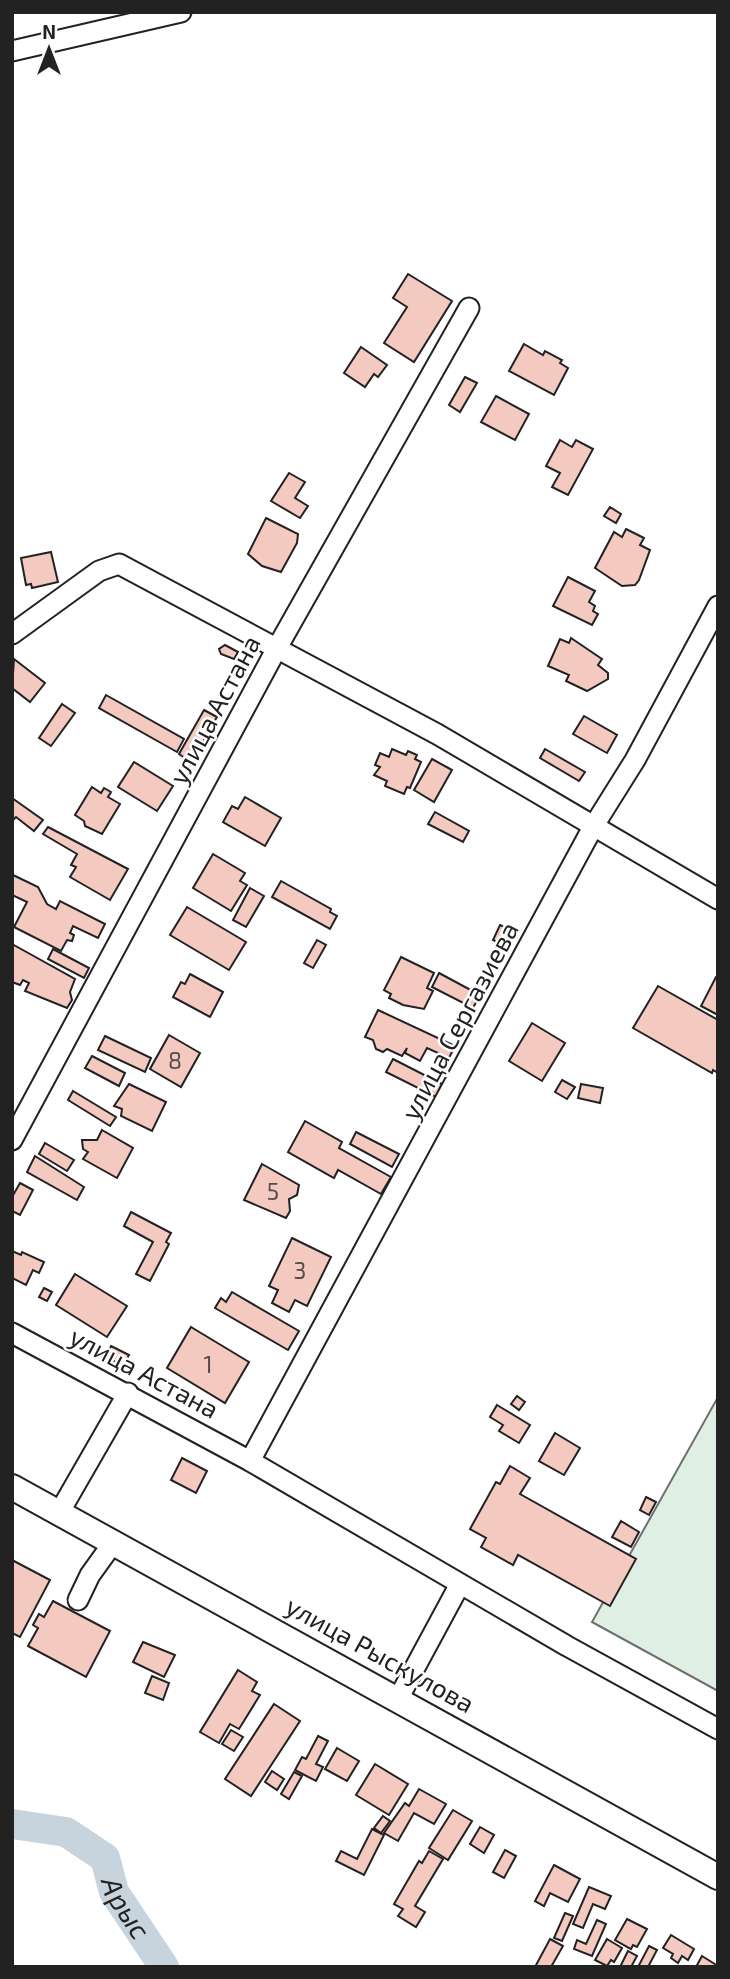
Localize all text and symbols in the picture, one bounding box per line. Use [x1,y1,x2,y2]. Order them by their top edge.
north arrow [14,14,84,84]
text: N [42,20,56,43]
street label: улица Астана [162,630,267,789]
street label: улица Сергазиева [393,916,525,1125]
house number: 8 [168,1046,182,1074]
house number: 5 [267,1177,279,1205]
house number: 3 [294,1256,306,1284]
street label: улица Астана [65,1320,224,1425]
house number: 1 [203,1350,213,1378]
street label: улица Рыскулова [281,1589,480,1719]
water label: Арыс [95,1873,159,1945]

